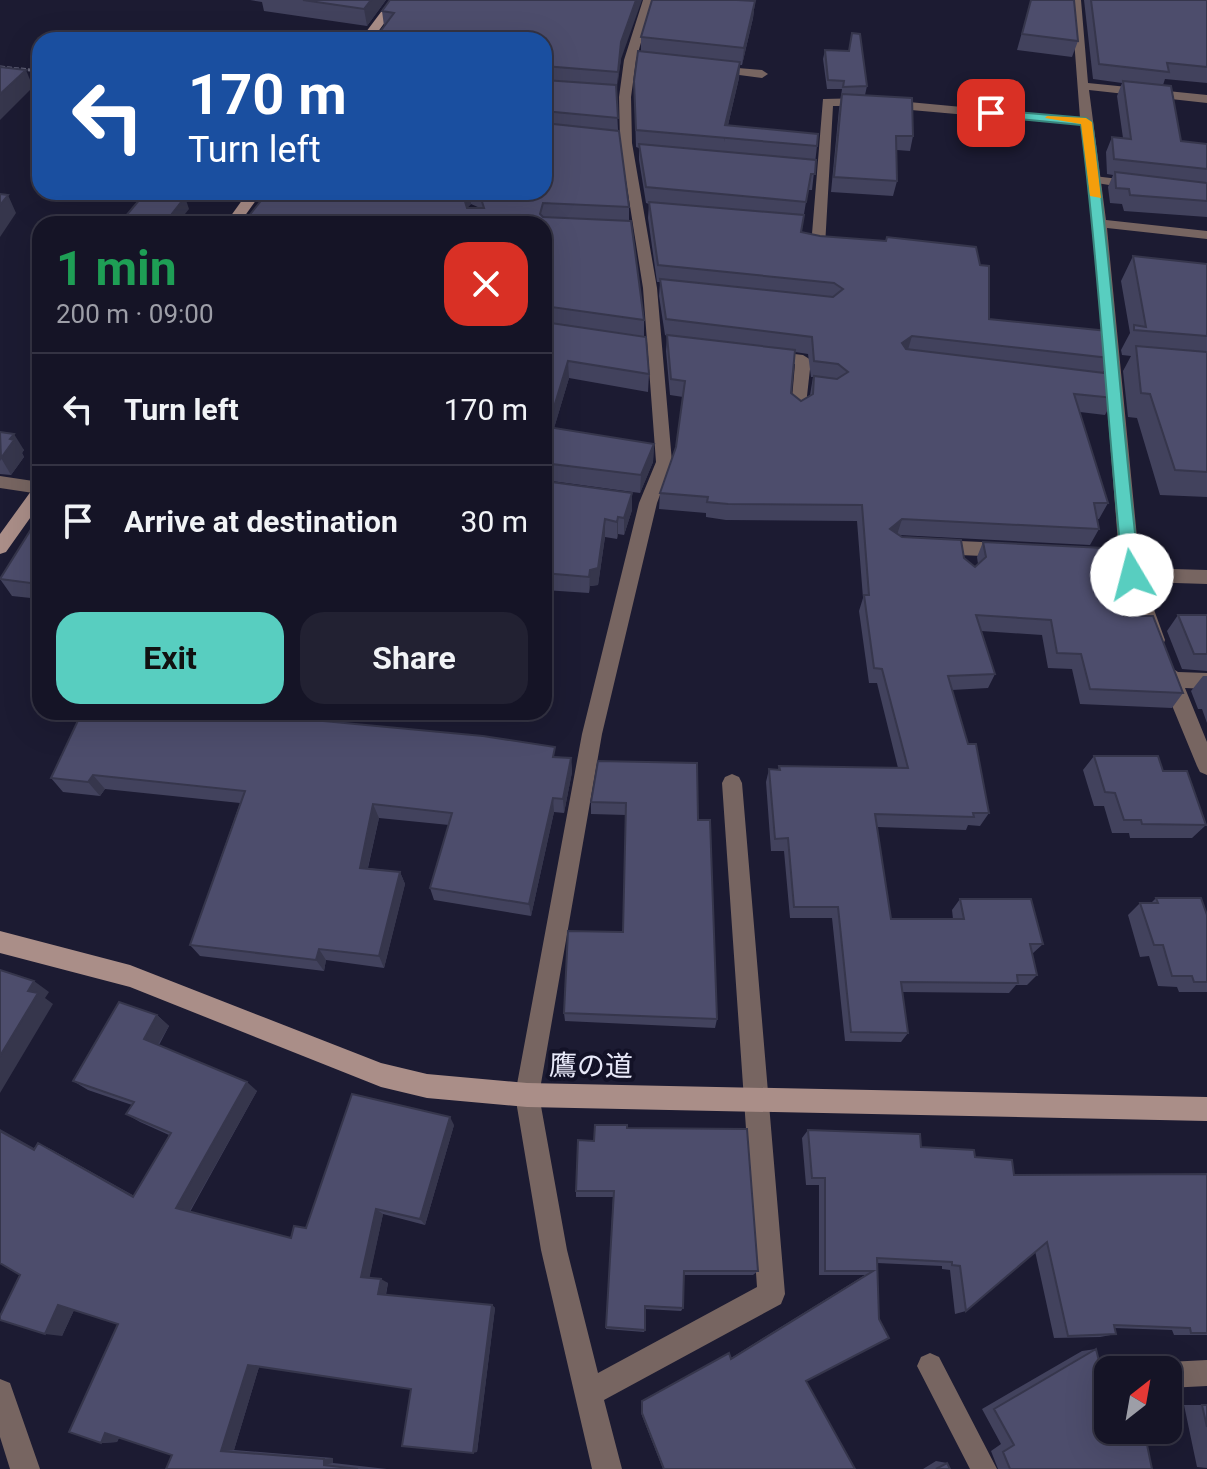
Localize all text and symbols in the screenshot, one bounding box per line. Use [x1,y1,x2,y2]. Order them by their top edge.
text: 170 m [188,62,347,128]
icon: left [56,64,160,168]
pin [957,79,1025,147]
icon: arrive [969,91,1013,135]
text: Turn left [188,129,321,171]
text: 1 min [56,240,177,297]
button: close [444,242,528,326]
text: 200 m · 09:00 [56,299,214,329]
icon: left [56,387,100,431]
text: Turn left [124,392,239,427]
text: 170 m [444,392,528,427]
icon: arrive [56,499,100,543]
text: Arrive at destination [124,504,398,539]
text: 30 m [461,504,528,539]
position arrow [1090,533,1174,617]
button: Exit [56,612,284,704]
button: Share [300,612,528,704]
street label: 鷹の道 [549,1049,633,1083]
north arrow [1094,1356,1182,1444]
map controls [1094,1356,1182,1444]

